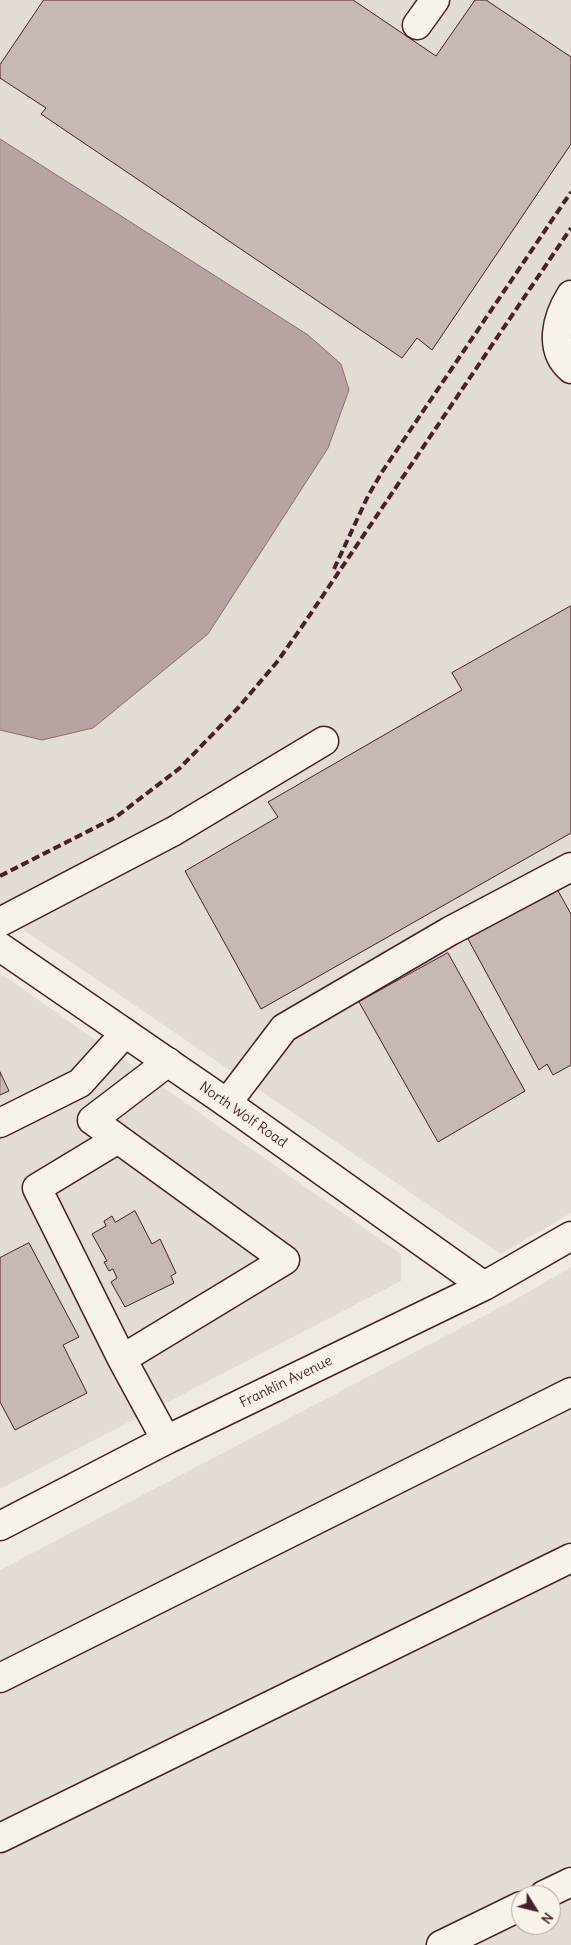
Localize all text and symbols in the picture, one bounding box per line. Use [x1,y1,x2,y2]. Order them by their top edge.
street label: North Wolf Road [196,1079,290,1151]
street label: Franklin Avenue [237,1352,335,1412]
north arrow [511,1885,561,1935]
text: N [537,1909,557,1927]

